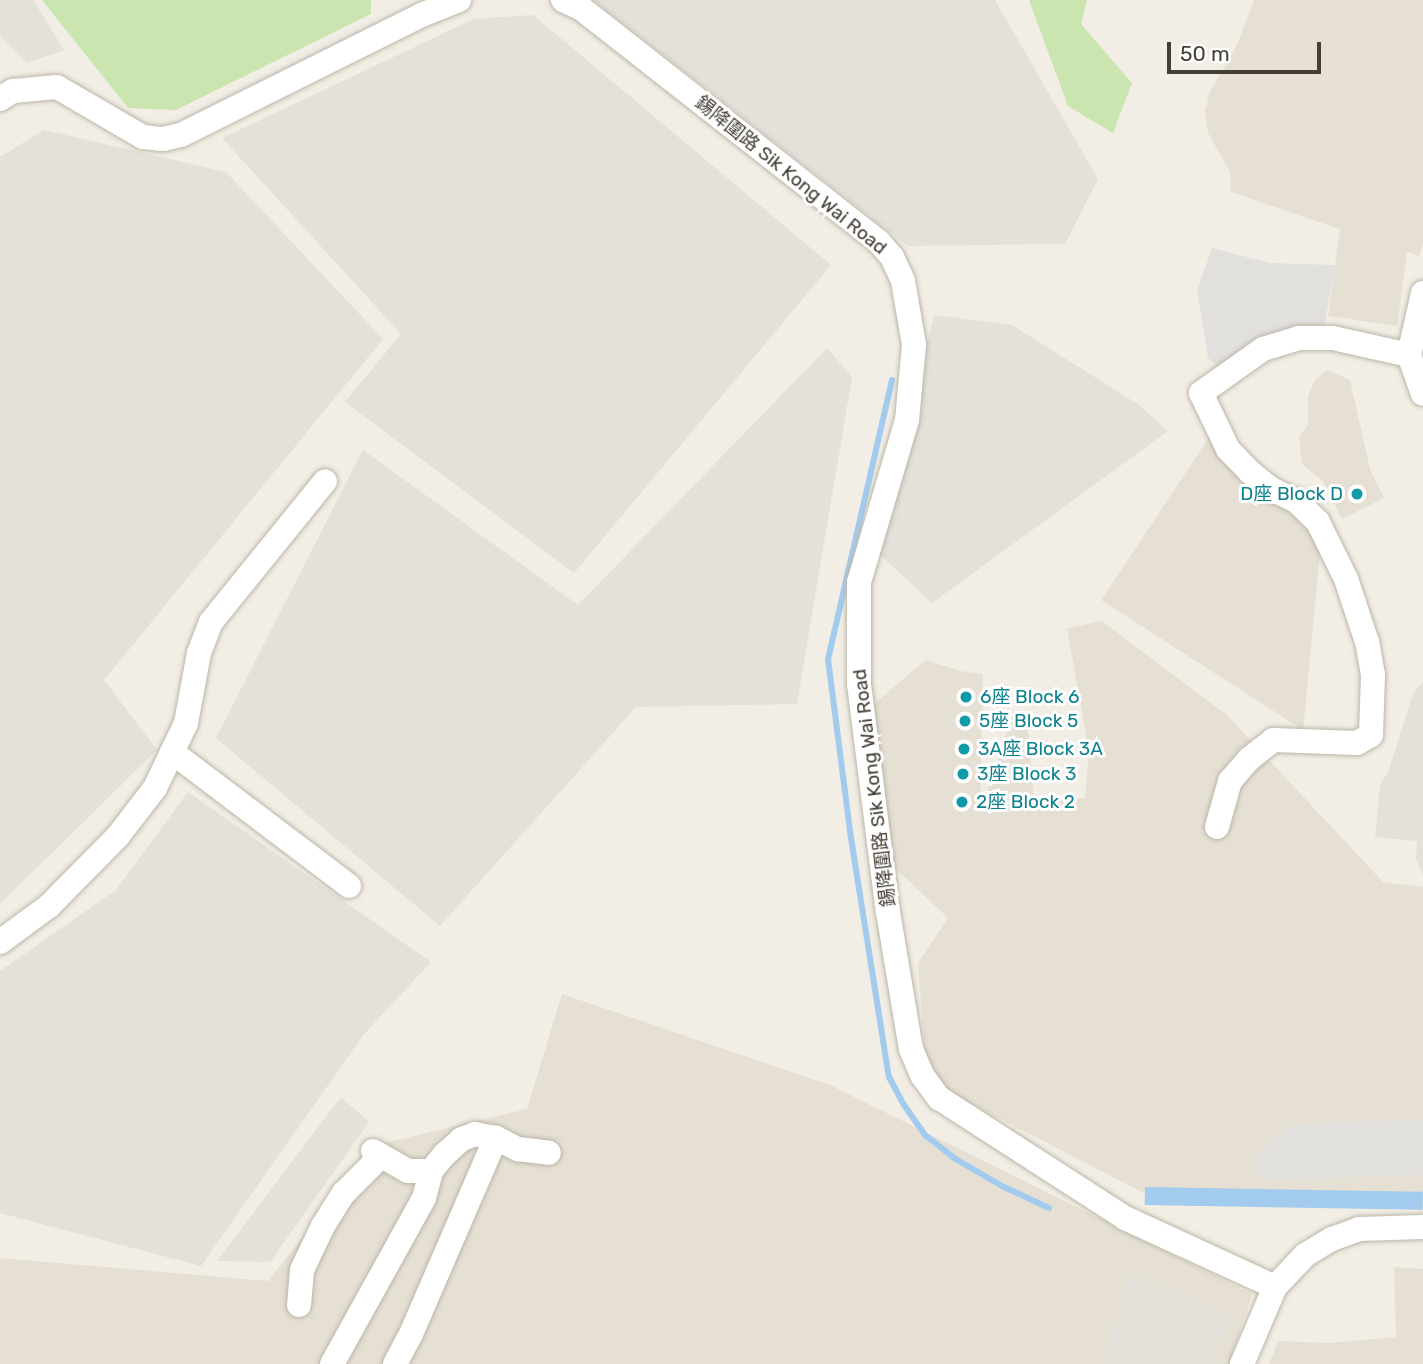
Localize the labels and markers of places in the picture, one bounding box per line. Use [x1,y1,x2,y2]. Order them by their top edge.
place label: D座 Block D [1240,483,1343,505]
marker: D座 Block D [1349,486,1365,502]
place label: 6座 Block 6 [980,686,1080,708]
marker: 6座 Block 6 [958,689,974,705]
place label: 5座 Block 5 [979,710,1078,732]
marker: 5座 Block 5 [957,713,973,729]
place label: 3A座 Block 3A [978,738,1103,760]
marker: 3A座 Block 3A [956,741,972,757]
place label: 3座 Block 3 [977,763,1077,785]
marker: 3座 Block 3 [955,766,971,782]
place label: 2座 Block 2 [976,791,1075,813]
marker: 2座 Block 2 [954,794,970,810]

